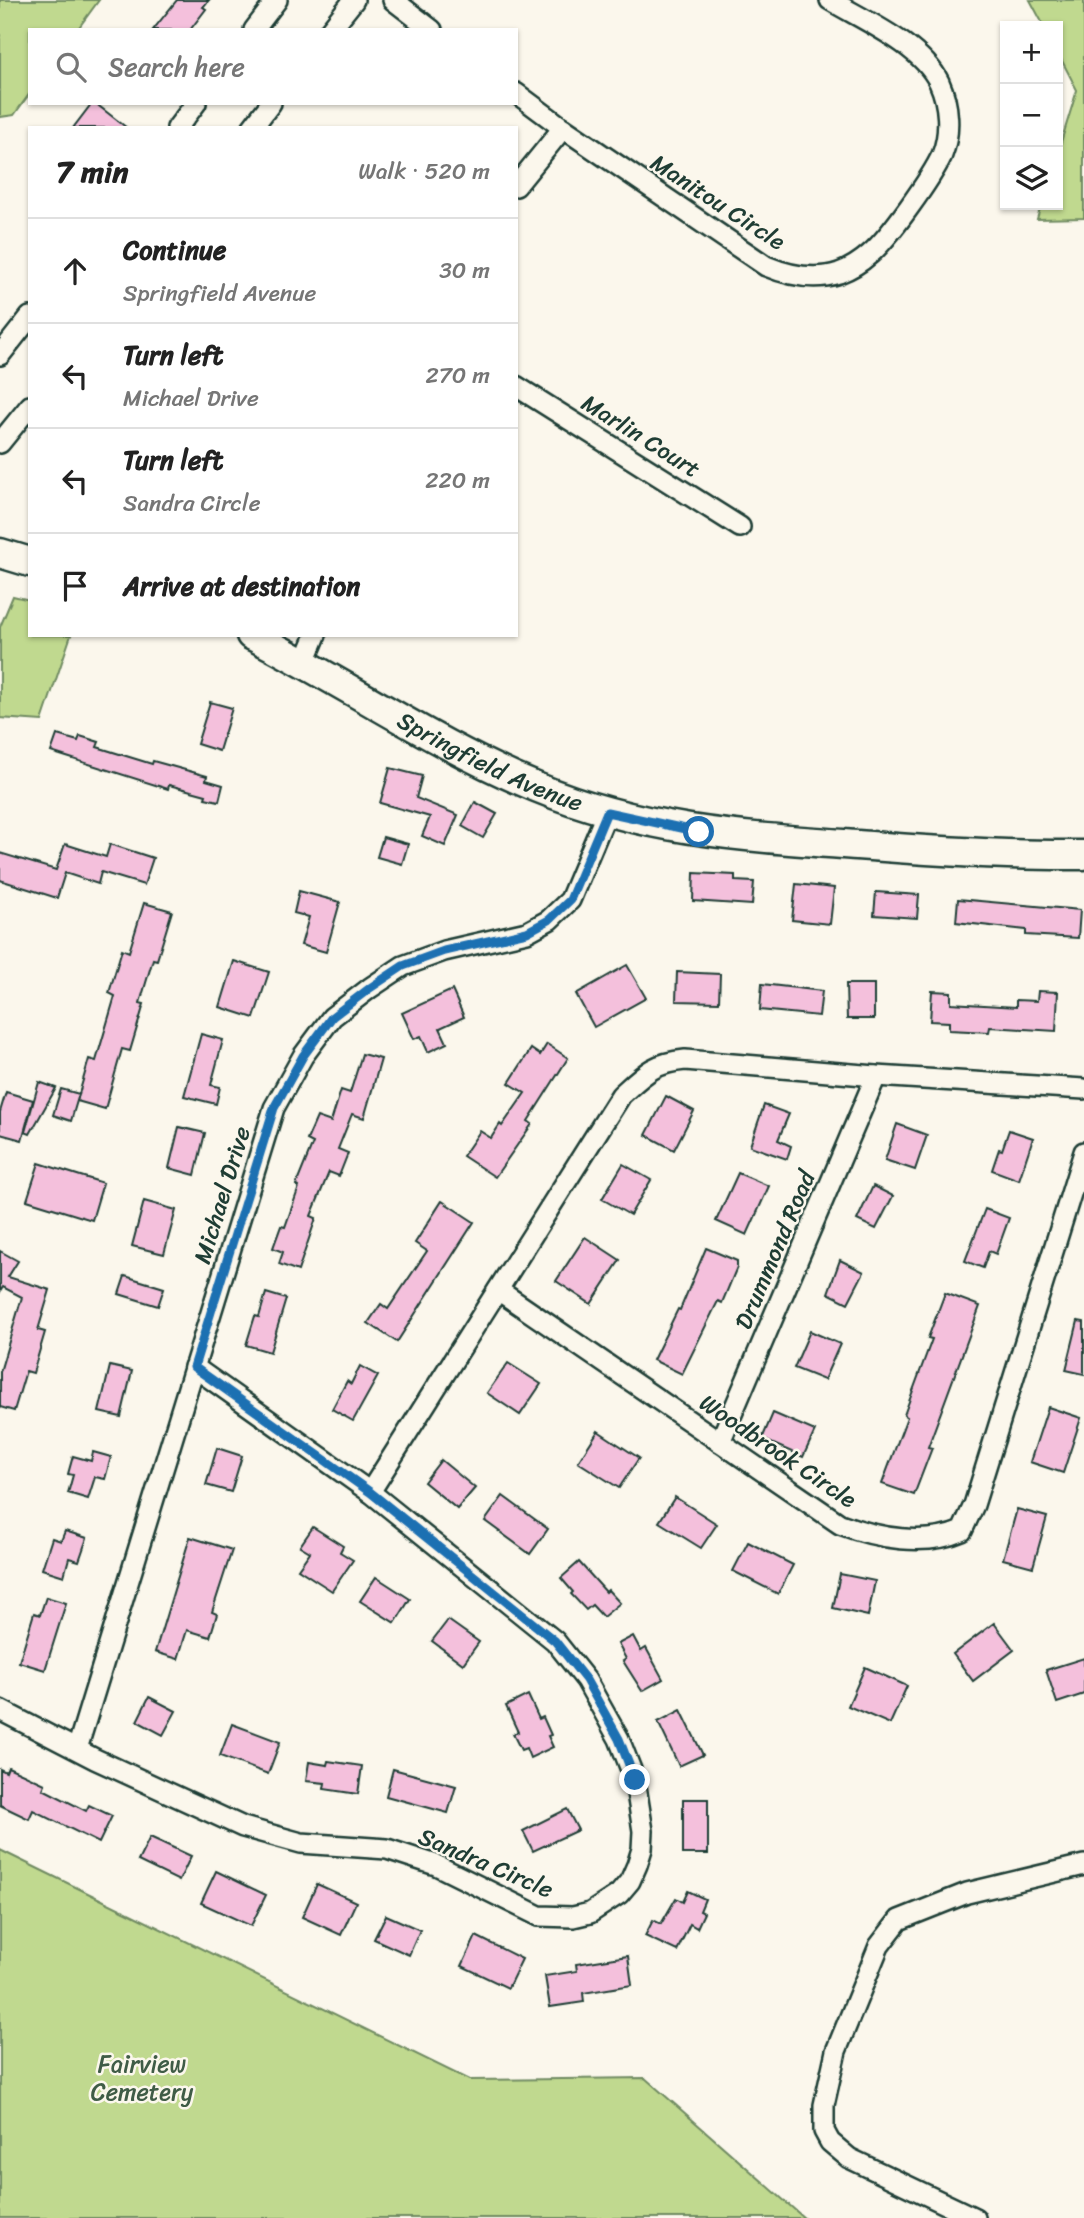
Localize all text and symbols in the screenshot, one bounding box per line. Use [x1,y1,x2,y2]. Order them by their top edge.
map controls [1000,21,1063,210]
button: + [1000,21,1063,84]
search box [28,28,518,105]
text: Search here [108,44,245,90]
icon: search [52,48,90,86]
button: − [1000,84,1063,147]
street label: Manitou Circle [642,142,795,262]
text: 7 min [56,145,128,199]
button: layers [1000,147,1063,210]
text: Walk · 520 m [358,151,490,192]
text: Continue [123,227,226,273]
text: 30 m [439,250,490,291]
icon: ahead [56,252,94,290]
text: Springfield Avenue [123,273,316,314]
text: Turn left [123,332,223,378]
text: 270 m [425,355,490,396]
icon: left [56,357,94,395]
text: Michael Drive [123,378,259,419]
street label: Marlin Court [573,383,709,489]
text: Turn left [123,437,223,483]
text: 220 m [425,460,490,501]
icon: left [56,462,94,500]
text: Sandra Circle [123,483,260,524]
text: Arrive at destination [123,563,360,609]
icon: arrive [56,567,94,605]
street label: Springfield Avenue [389,700,588,824]
route start [683,816,714,847]
street label: Michael Drive [181,1121,263,1269]
street label: Drummond Road [723,1163,828,1336]
street label: Woodbrook Circle [690,1382,866,1520]
route end [619,1764,650,1795]
street label: Sandra Circle [412,1816,560,1910]
park label: Fairview Cemetery [91,2043,194,2113]

